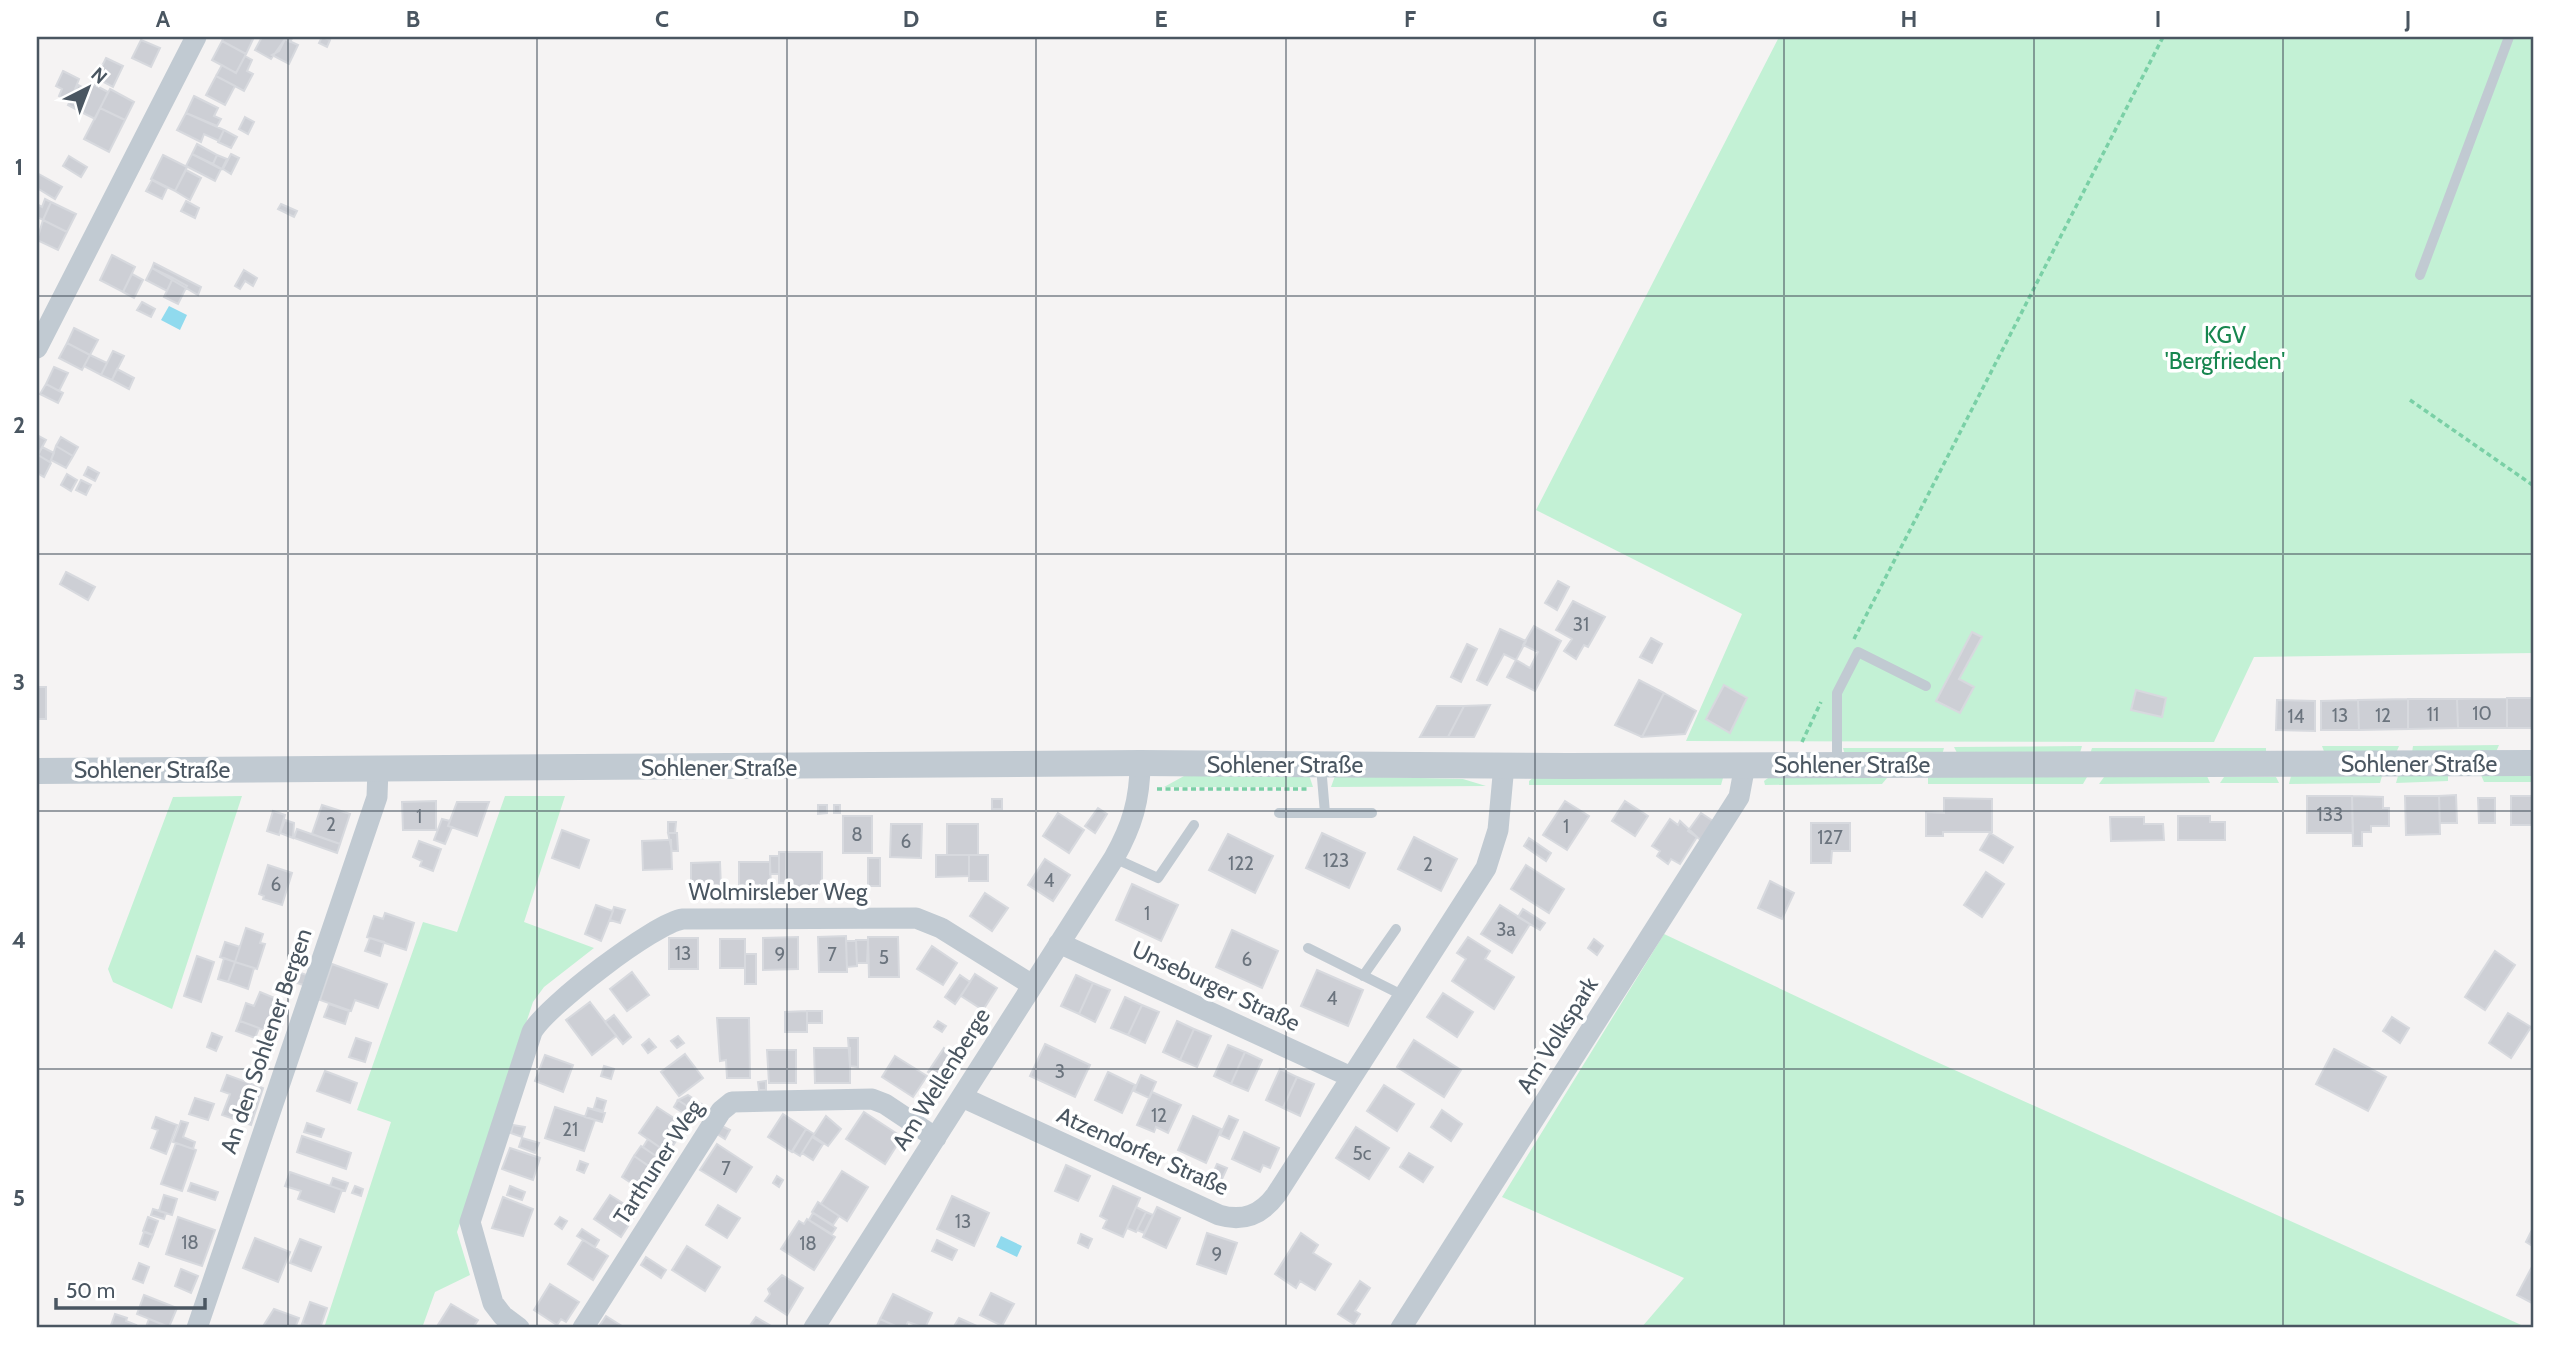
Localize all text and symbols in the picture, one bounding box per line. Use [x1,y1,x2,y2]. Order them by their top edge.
text: A [156,5,171,33]
text: B [406,5,420,33]
text: C [655,5,669,33]
text: D [903,5,919,33]
text: E [1154,5,1168,33]
text: F [1404,5,1416,33]
text: G [1652,5,1668,33]
text: H [1901,5,1917,33]
text: I [2155,5,2161,33]
text: J [2404,5,2411,33]
north arrow [52,52,122,122]
text: N [86,63,112,89]
text: 1 [15,153,23,181]
park label: KGV 'Bergfrieden' [2165,321,2285,375]
text: 2 [13,411,25,439]
house number: 31 [1573,613,1589,636]
text: 3 [13,668,25,696]
house number: 10 [2472,702,2492,725]
house number: 11 [2427,703,2439,726]
house number: 13 [2332,704,2348,727]
house number: 12 [2375,704,2391,727]
house number: 14 [2287,705,2305,728]
street label: Sohlener Straße [2341,750,2498,778]
street label: Sohlener Straße [1207,751,1364,779]
street label: Sohlener Straße [1774,751,1931,779]
street label: Sohlener Straße [641,754,798,782]
street label: Sohlener Straße [74,756,231,784]
house number: 133 [2317,803,2343,826]
house number: 1 [416,805,422,828]
house number: 2 [326,813,336,836]
house number: 1 [1563,815,1569,838]
house number: 8 [851,823,863,846]
house number: 127 [1817,826,1843,849]
house number: 6 [901,830,911,853]
house number: 123 [1323,849,1349,872]
house number: 122 [1228,852,1254,875]
house number: 2 [1423,853,1433,876]
house number: 4 [1044,869,1055,892]
house number: 6 [271,873,281,896]
street label: Wolmirsleber Weg [689,878,868,906]
house number: 1 [1144,902,1150,925]
house number: 3a [1496,918,1516,941]
street label: An den Sohlener Bergen [214,925,318,1157]
text: 4 [12,926,26,954]
street label: Unseburger Straße [1128,935,1305,1037]
house number: 13 [675,942,691,965]
house number: 9 [775,943,785,966]
house number: 7 [827,943,837,966]
house number: 5 [879,946,889,969]
house number: 6 [1242,948,1252,971]
street label: Am Volkspark [1510,971,1604,1098]
house number: 4 [1327,987,1338,1010]
street label: Am Wellenberge [886,1003,996,1155]
house number: 3 [1055,1060,1065,1083]
street label: Tarthuner Weg [607,1094,709,1229]
street label: Atzendorfer Straße [1053,1101,1233,1201]
house number: 12 [1151,1104,1167,1127]
house number: 21 [562,1118,578,1141]
house number: 5c [1353,1142,1372,1165]
house number: 7 [721,1157,731,1180]
text: 5 [13,1184,25,1212]
house number: 13 [955,1210,971,1233]
house number: 18 [181,1231,199,1254]
house number: 18 [799,1232,817,1255]
house number: 9 [1212,1243,1222,1266]
scale bar [56,1267,205,1311]
text: 50 m [66,1278,115,1303]

